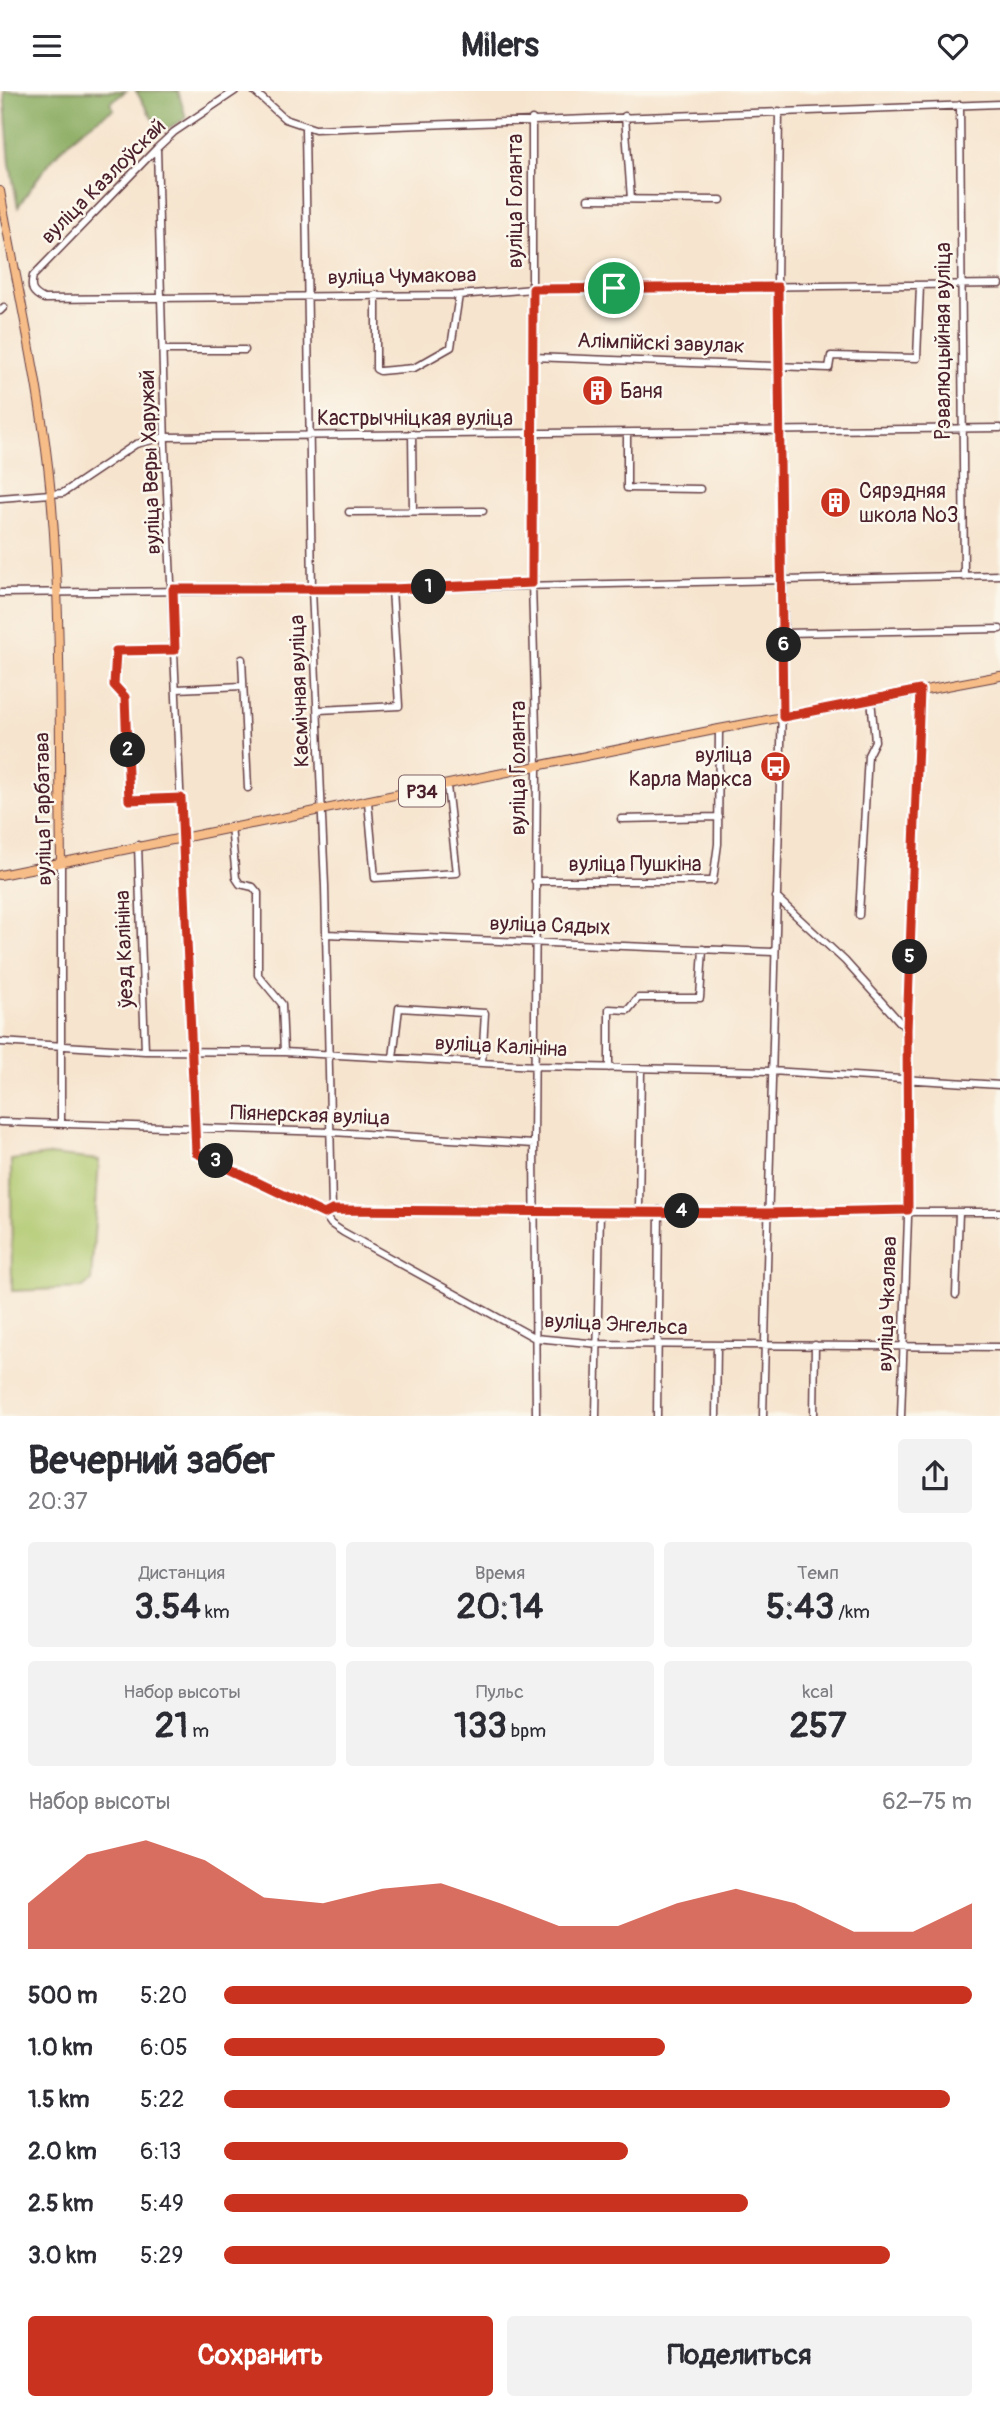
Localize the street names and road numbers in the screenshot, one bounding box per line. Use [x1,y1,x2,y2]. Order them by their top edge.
street label: вуліца Казлоўскай [35,113,172,250]
street label: вуліца Голанта [502,134,529,268]
street label: Рэвалюцыйная вуліца [930,242,957,440]
street label: вуліца Чумакова [327,262,477,291]
street label: Алімпійскі завулак [577,327,745,360]
street label: вуліца Веры Харужай [134,369,167,555]
street label: Кастрычніцкая вуліца [317,405,513,432]
street label: Касмічная вуліца [283,614,316,768]
street label: вуліца Голанта [505,701,532,835]
street label: вуліца Гарбатава [29,732,58,886]
road number: Р34 [399,775,445,807]
street label: вуліца Пушкіна [569,851,701,878]
street label: ўезд Калініна [109,890,140,1009]
street label: вуліца Сядых [489,910,611,941]
street label: вуліца Калініна [434,1030,568,1063]
street label: Піянерская вуліца [230,1099,390,1132]
street label: вуліца Чкалава [872,1236,903,1372]
street label: вуліца Энгельса [544,1307,688,1342]

